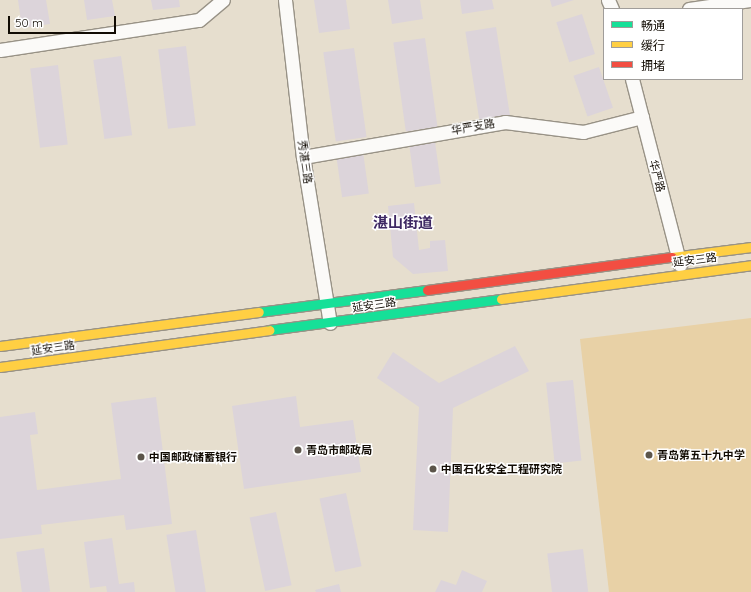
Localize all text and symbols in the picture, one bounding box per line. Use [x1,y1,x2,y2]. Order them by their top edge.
scale bar [10,8,118,34]
legend [603,8,743,80]
text: 50 m [15,15,43,30]
text: 畅通 [641,18,665,33]
text: 缓行 [641,38,665,53]
text: 拥堵 [641,58,665,73]
street label: 华严支路 [450,117,496,137]
street label: 秀湛三路 [295,139,315,185]
street label: 华严路 [646,158,668,194]
district label: 湛山街道 [373,214,433,232]
street label: 延安三路 [672,251,718,269]
street label: 延安三路 [351,295,397,315]
street label: 延安三路 [30,338,76,358]
place label: 青岛市邮政局 [306,443,372,457]
marker: 青岛市邮政局 [293,445,303,455]
place label: 青岛第五十九中学 [657,448,745,462]
place label: 中国邮政储蓄银行 [149,450,237,464]
marker: 青岛第五十九中学 [644,450,654,460]
marker: 中国邮政储蓄银行 [136,452,146,462]
place label: 中国石化安全工程研究院 [441,462,562,476]
marker: 中国石化安全工程研究院 [428,464,438,474]

